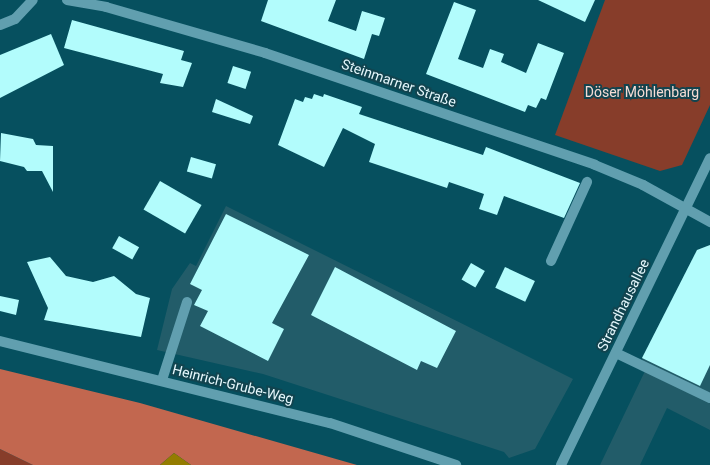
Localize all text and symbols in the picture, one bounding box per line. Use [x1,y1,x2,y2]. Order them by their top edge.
street label: Steinmarner Straße [339,55,459,111]
park label: Döser Möhlenbarg [585,84,699,100]
street label: Strandhausallee [593,256,653,354]
street label: Heinrich-Grube-Weg [171,361,295,407]

